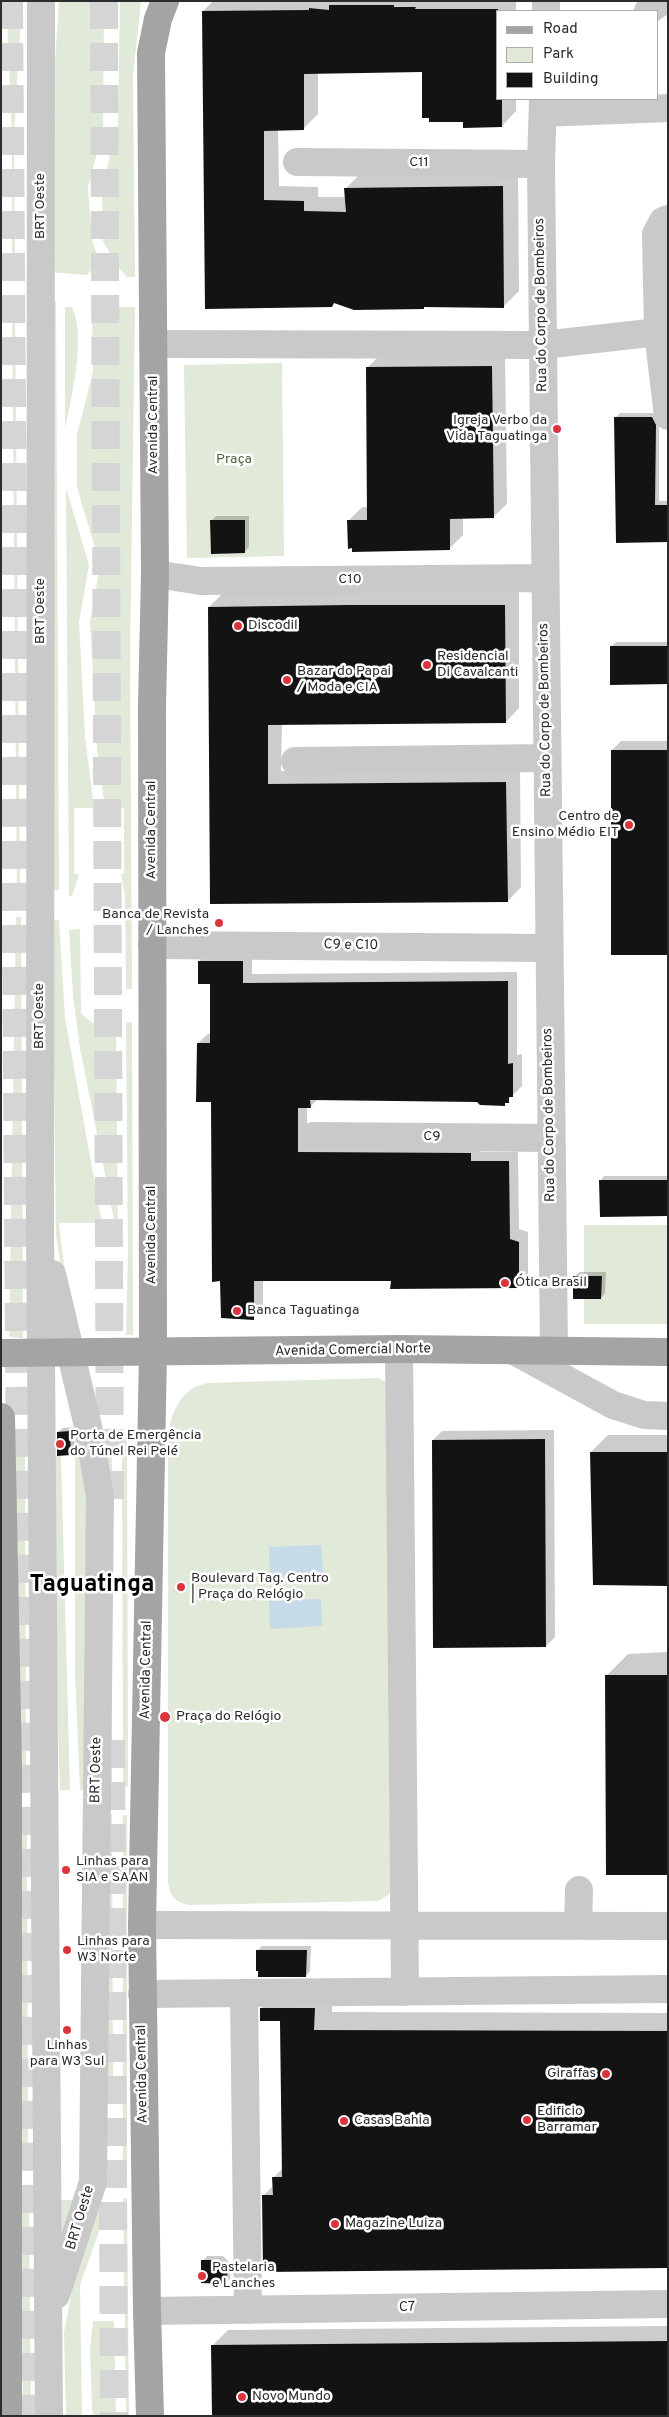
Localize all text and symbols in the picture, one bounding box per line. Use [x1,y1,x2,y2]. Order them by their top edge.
legend [497,10,659,100]
text: Road [543,20,578,39]
text: Park [543,45,574,64]
text: Building [543,70,598,89]
street label: C11 [409,155,429,171]
street label: BRT Oeste [33,173,49,239]
street label: Rua do Corpo de Bombeiros [532,218,552,392]
street label: Avenida Central [146,376,162,474]
place label: Igreja Verbo da Vida Taguatinga [446,413,547,446]
marker: Igreja Verbo da Vida Taguatinga [551,423,563,435]
park label: Praça [216,452,252,468]
street label: C10 [338,572,362,588]
street label: BRT Oeste [33,578,49,644]
place label: Discodil [248,618,298,634]
marker: Discodil [232,620,244,632]
street label: Rua do Corpo de Bombeiros [536,623,556,797]
place label: Residencial Di Cavalcanti [437,649,518,682]
marker: Residencial Di Cavalcanti [421,659,433,671]
place label: Bazar do Papai / Moda e CIA [297,664,391,696]
marker: Bazar do Papai / Moda e CIA [281,674,293,686]
street label: Avenida Central [144,781,160,879]
place label: Centro de Ensino Médio EIT [512,809,619,842]
marker: Centro de Ensino Médio EIT [623,819,635,831]
place label: Banca de Revista / Lanches [102,907,209,940]
marker: Banca de Revista / Lanches [213,917,225,929]
street label: C9 e C10 [323,937,379,955]
street label: BRT Oeste [32,983,48,1049]
street label: Rua do Corpo de Bombeiros [540,1028,560,1202]
street label: C9 [423,1129,441,1145]
street label: Avenida Central [144,1186,160,1284]
place label: Ótica Brasil [515,1275,587,1291]
marker: Ótica Brasil [499,1277,511,1289]
place label: Banca Taguatinga [247,1303,359,1319]
marker: Banca Taguatinga [231,1305,243,1317]
street label: Avenida Comercial Norte [275,1341,431,1361]
place label: Porta de Emergência do Túnel Rei Pelé [70,1428,201,1460]
marker: Porta de Emergência do Túnel Rei Pelé [54,1438,66,1450]
place label: Boulevard Tag. Centro | Praça do Relógio [191,1571,329,1604]
district label: Taguatinga [30,1572,154,1600]
marker: Boulevard Tag. Centro | Praça do Relógio [175,1581,187,1593]
street label: Avenida Central [138,1620,156,1720]
place label: Praça do Relógio [176,1709,281,1725]
marker: Praça do Relógio [158,1710,172,1724]
street label: BRT Oeste [88,1737,106,1803]
place label: Linhas para SIA e SAAN [76,1854,149,1886]
marker: Linhas para SIA e SAAN [60,1864,72,1876]
place label: Linhas para W3 Norte [77,1934,150,1966]
marker: Linhas para W3 Norte [61,1944,73,1956]
marker: Linhas para W3 Sul [61,2024,73,2036]
street label: Avenida Central [134,2024,152,2124]
place label: Linhas para W3 Sul [30,2038,104,2070]
place label: Giraffas [547,2066,596,2082]
marker: Giraffas [600,2068,612,2080]
place label: Edificio Barramar [537,2104,597,2136]
place label: Casas Bahia [354,2113,430,2129]
marker: Edificio Barramar [521,2114,533,2126]
marker: Casas Bahia [338,2115,350,2127]
street label: BRT Oeste [63,2184,99,2252]
place label: Magazine Luiza [345,2216,442,2232]
marker: Magazine Luiza [329,2218,341,2230]
place label: Pastelaria e Lanches [212,2260,275,2292]
marker: Pastelaria e Lanches [196,2270,208,2282]
street label: C7 [399,2299,415,2317]
place label: Novo Mundo [252,2389,331,2405]
marker: Novo Mundo [236,2391,248,2403]

